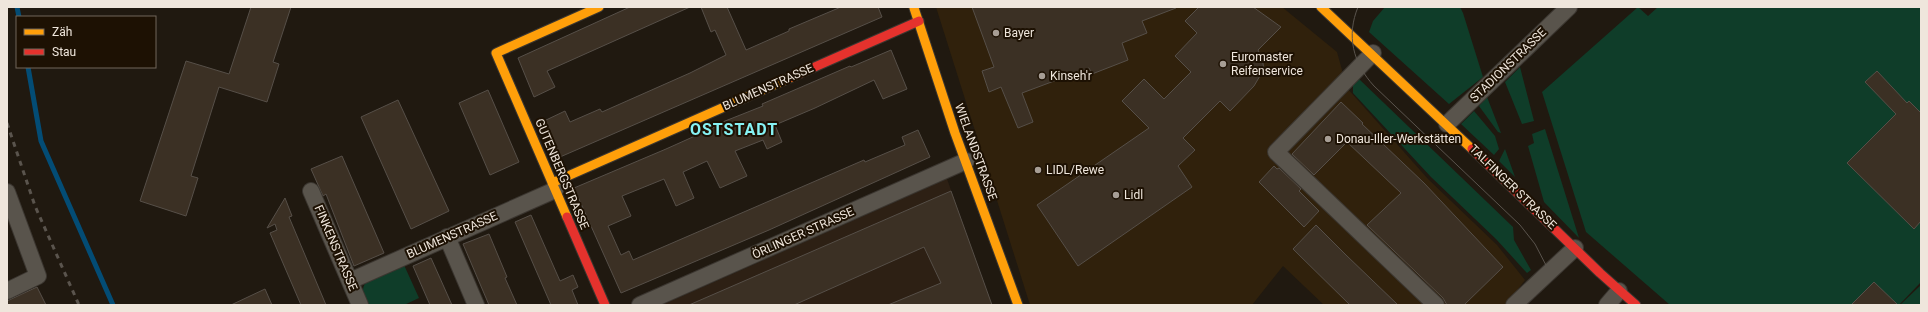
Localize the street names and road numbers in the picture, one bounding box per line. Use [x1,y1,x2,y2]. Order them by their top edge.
street label: STADIONSTRASSE [1467,25,1549,105]
street label: BLUMENSTRASSE [720,61,816,113]
street label: WIELANDSTRASSE [952,102,1000,203]
street label: GUTENBERGSTRASSE [532,117,592,232]
street label: TALFINGER STRASSE [1467,142,1559,232]
street label: FINKENSTRASSE [312,203,360,293]
street label: ÖRLINGER STRASSE [750,203,856,262]
street label: BLUMENSTRASSE [404,209,500,261]

